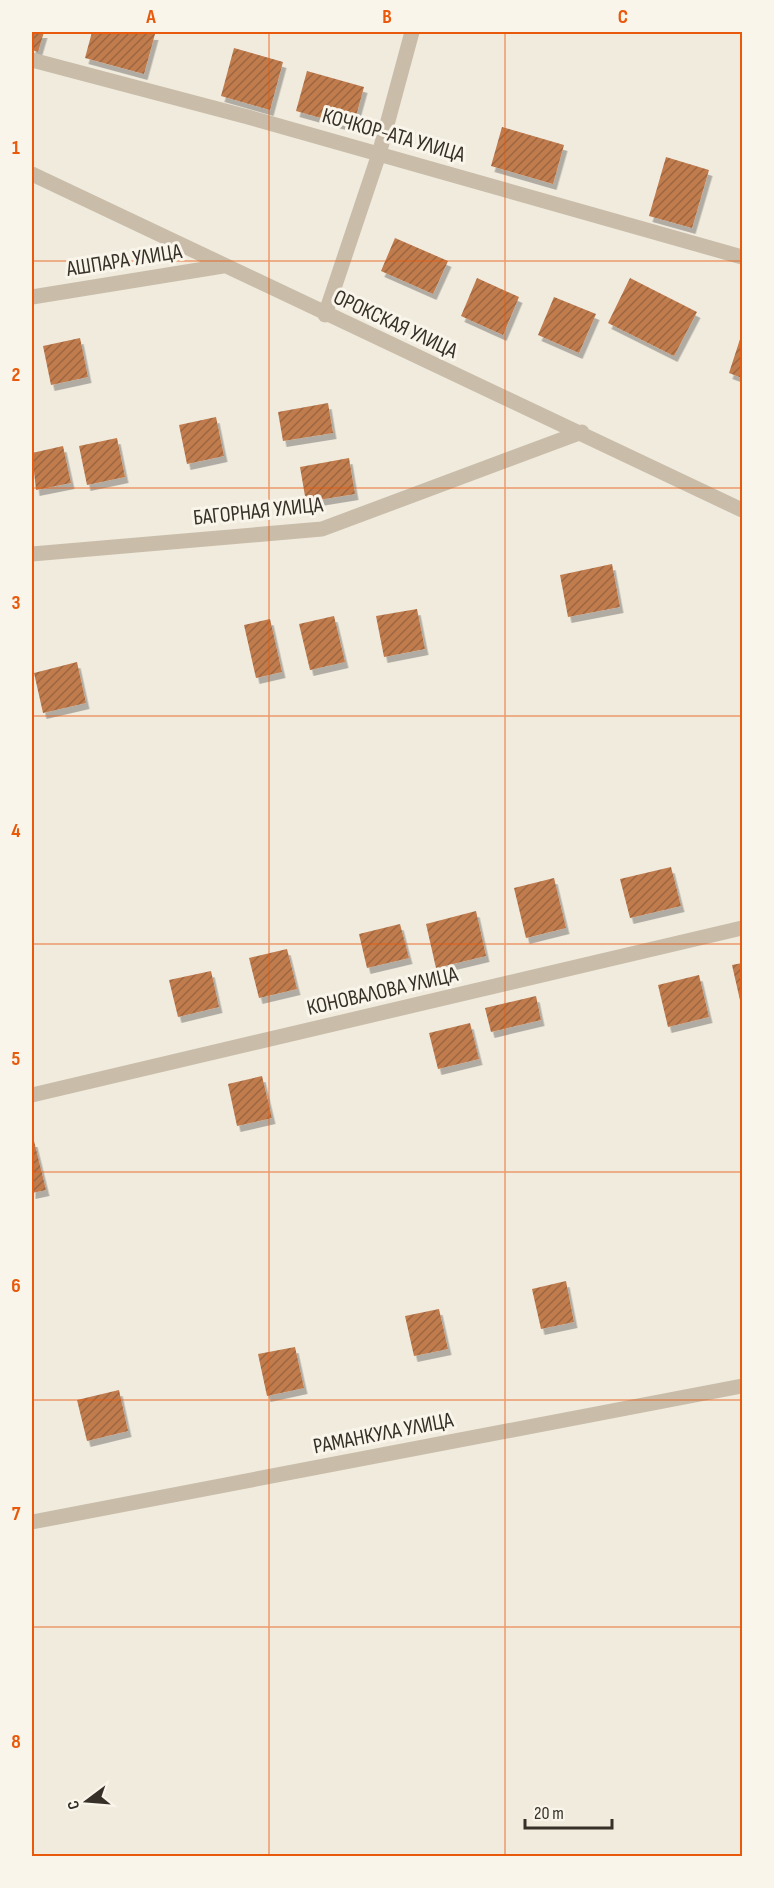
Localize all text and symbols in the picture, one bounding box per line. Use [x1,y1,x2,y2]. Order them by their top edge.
text: A [145,5,156,29]
text: B [382,5,392,29]
text: C [618,5,628,29]
street label: КОЧКОР-АТА УЛИЦА [319,102,469,169]
text: 1 [12,136,20,160]
street label: АШПАРА УЛИЦА [64,238,184,283]
street label: ОРОКСКАЯ УЛИЦА [329,284,462,365]
text: 2 [12,363,20,387]
street label: БАГОРНАЯ УЛИЦА [192,491,325,532]
text: 3 [12,591,21,615]
text: 4 [11,819,21,843]
street label: КОНОВАЛОВА УЛИЦА [304,961,461,1022]
text: 5 [12,1047,21,1071]
text: 6 [11,1274,21,1298]
street label: РАМАНКУЛА УЛИЦА [311,1407,456,1460]
text: 7 [12,1502,21,1526]
text: 8 [11,1730,21,1754]
north arrow [57,1771,117,1831]
scale bar [525,1792,612,1830]
text: С [64,1798,84,1811]
text: 20 m [534,1803,564,1824]

